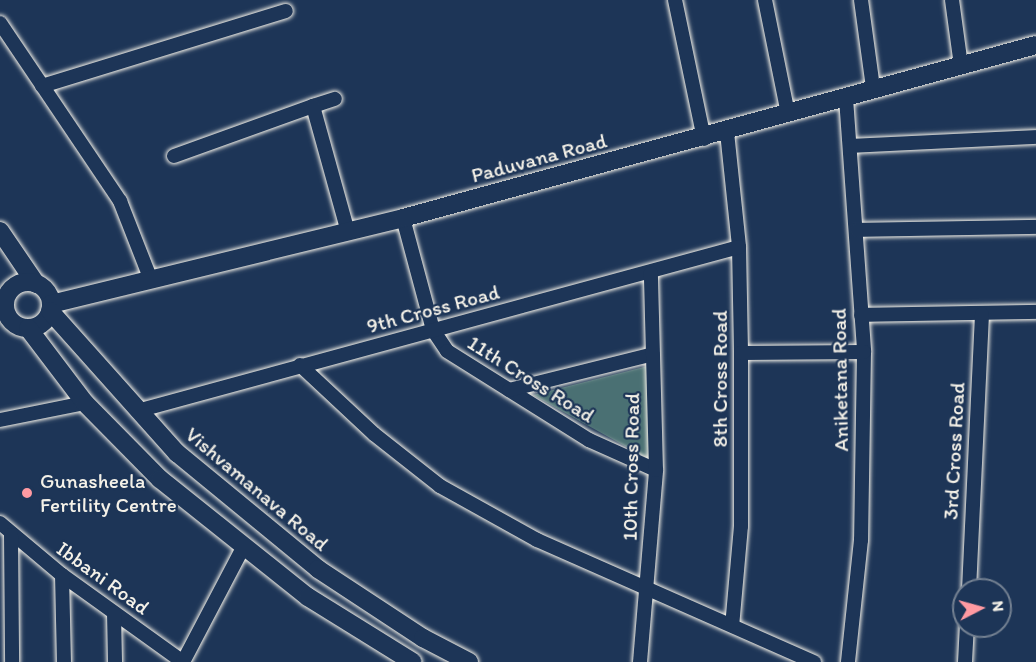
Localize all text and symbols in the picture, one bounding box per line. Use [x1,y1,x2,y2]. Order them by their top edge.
street label: Paduvana Road [469,128,609,188]
street label: 9th Cross Road [364,279,502,339]
street label: Aniketana Road [826,308,854,452]
street label: 8th Cross Road [707,311,733,447]
street label: 11th Cross Road [463,330,599,428]
street label: 3rd Cross Road [938,382,970,520]
street label: 10th Cross Road [617,393,645,541]
street label: Vishvamanava Road [180,422,334,556]
place label: Gunasheela Fertility Centre [40,468,177,518]
marker: Gunasheela Fertility Centre [18,484,36,502]
street label: Ibbani Road [52,536,154,620]
north arrow [952,578,1012,638]
text: N [988,600,1008,613]

